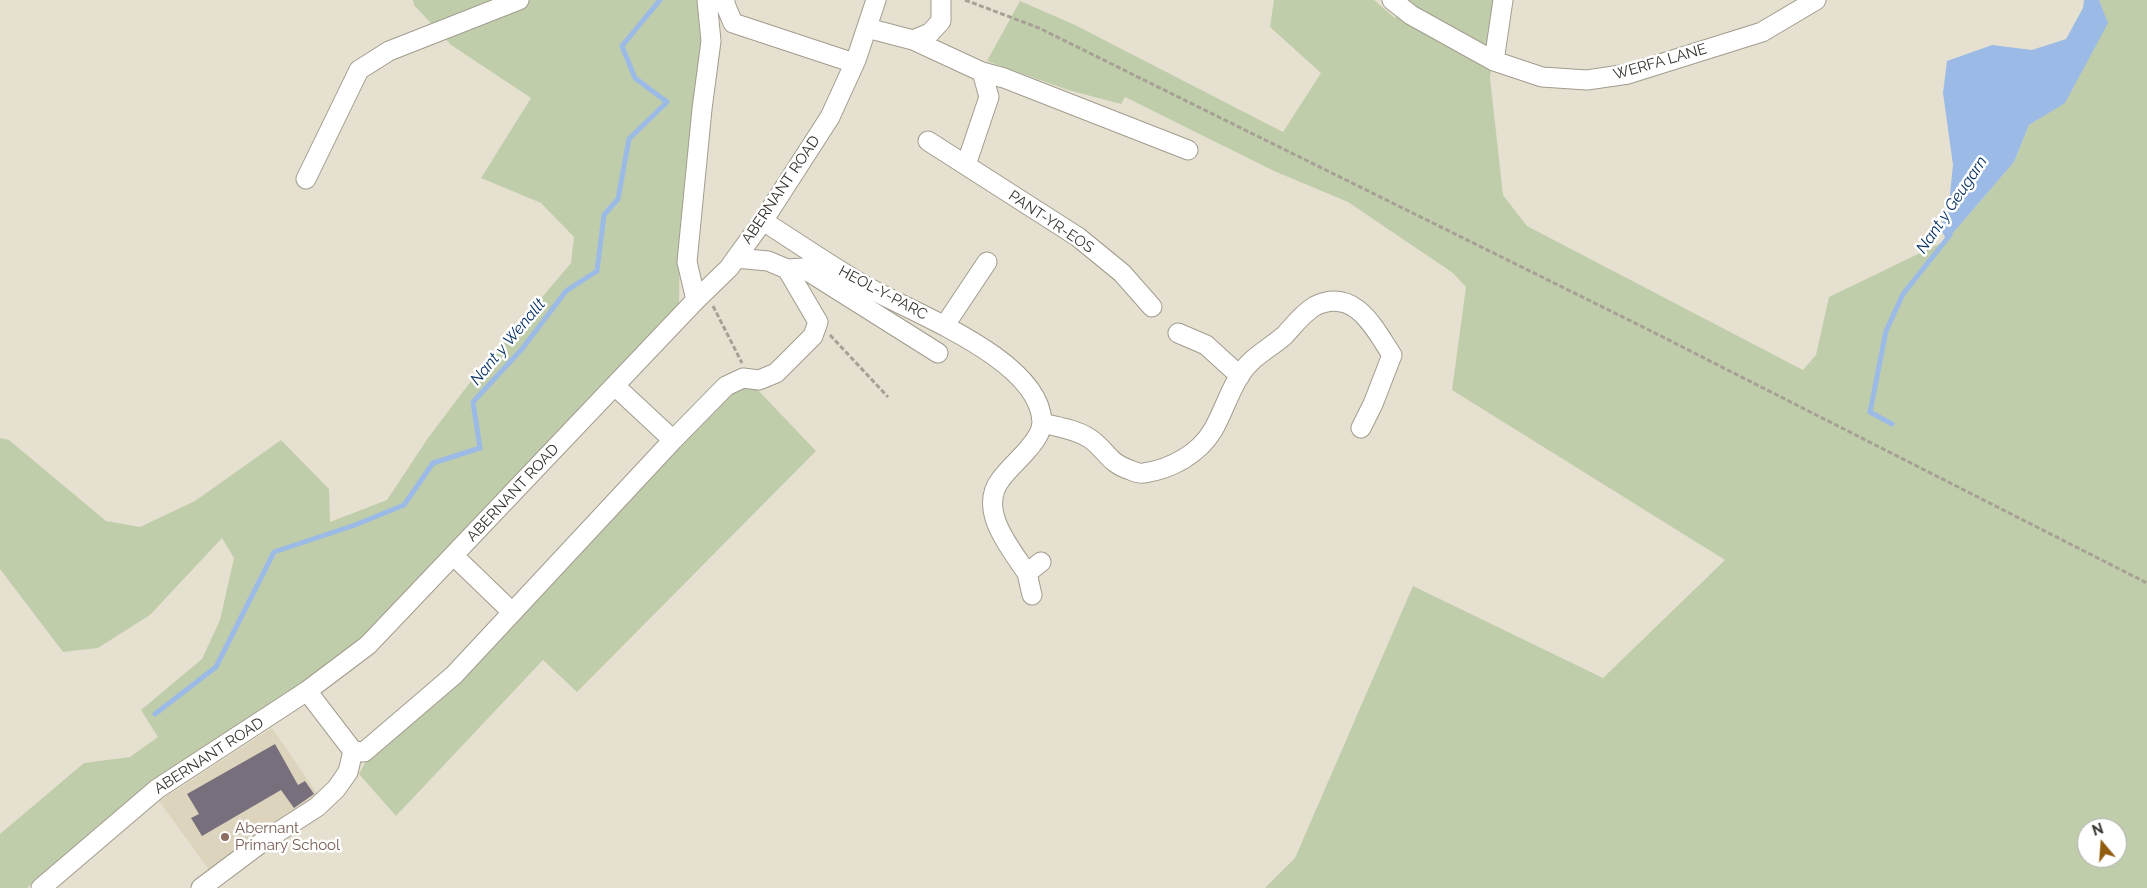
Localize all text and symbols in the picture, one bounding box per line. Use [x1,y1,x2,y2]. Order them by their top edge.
street label: WERFA LANE [1611,40,1709,84]
street label: ABERNANT ROAD [738,132,824,248]
water label: Nant y Geugarn [1912,153,1992,257]
street label: PANT-YR-EOS [1005,187,1097,257]
street label: HEOL-Y-PARC [835,262,931,324]
water label: Nant y Wenallt [466,295,550,389]
street label: ABERNANT ROAD [463,440,563,546]
street label: ABERNANT ROAD [151,714,267,798]
north arrow [2077,818,2127,868]
place label: Abernant Primary School [235,819,340,854]
text: N [2090,820,2105,839]
marker: Abernant Primary School [219,831,231,843]

